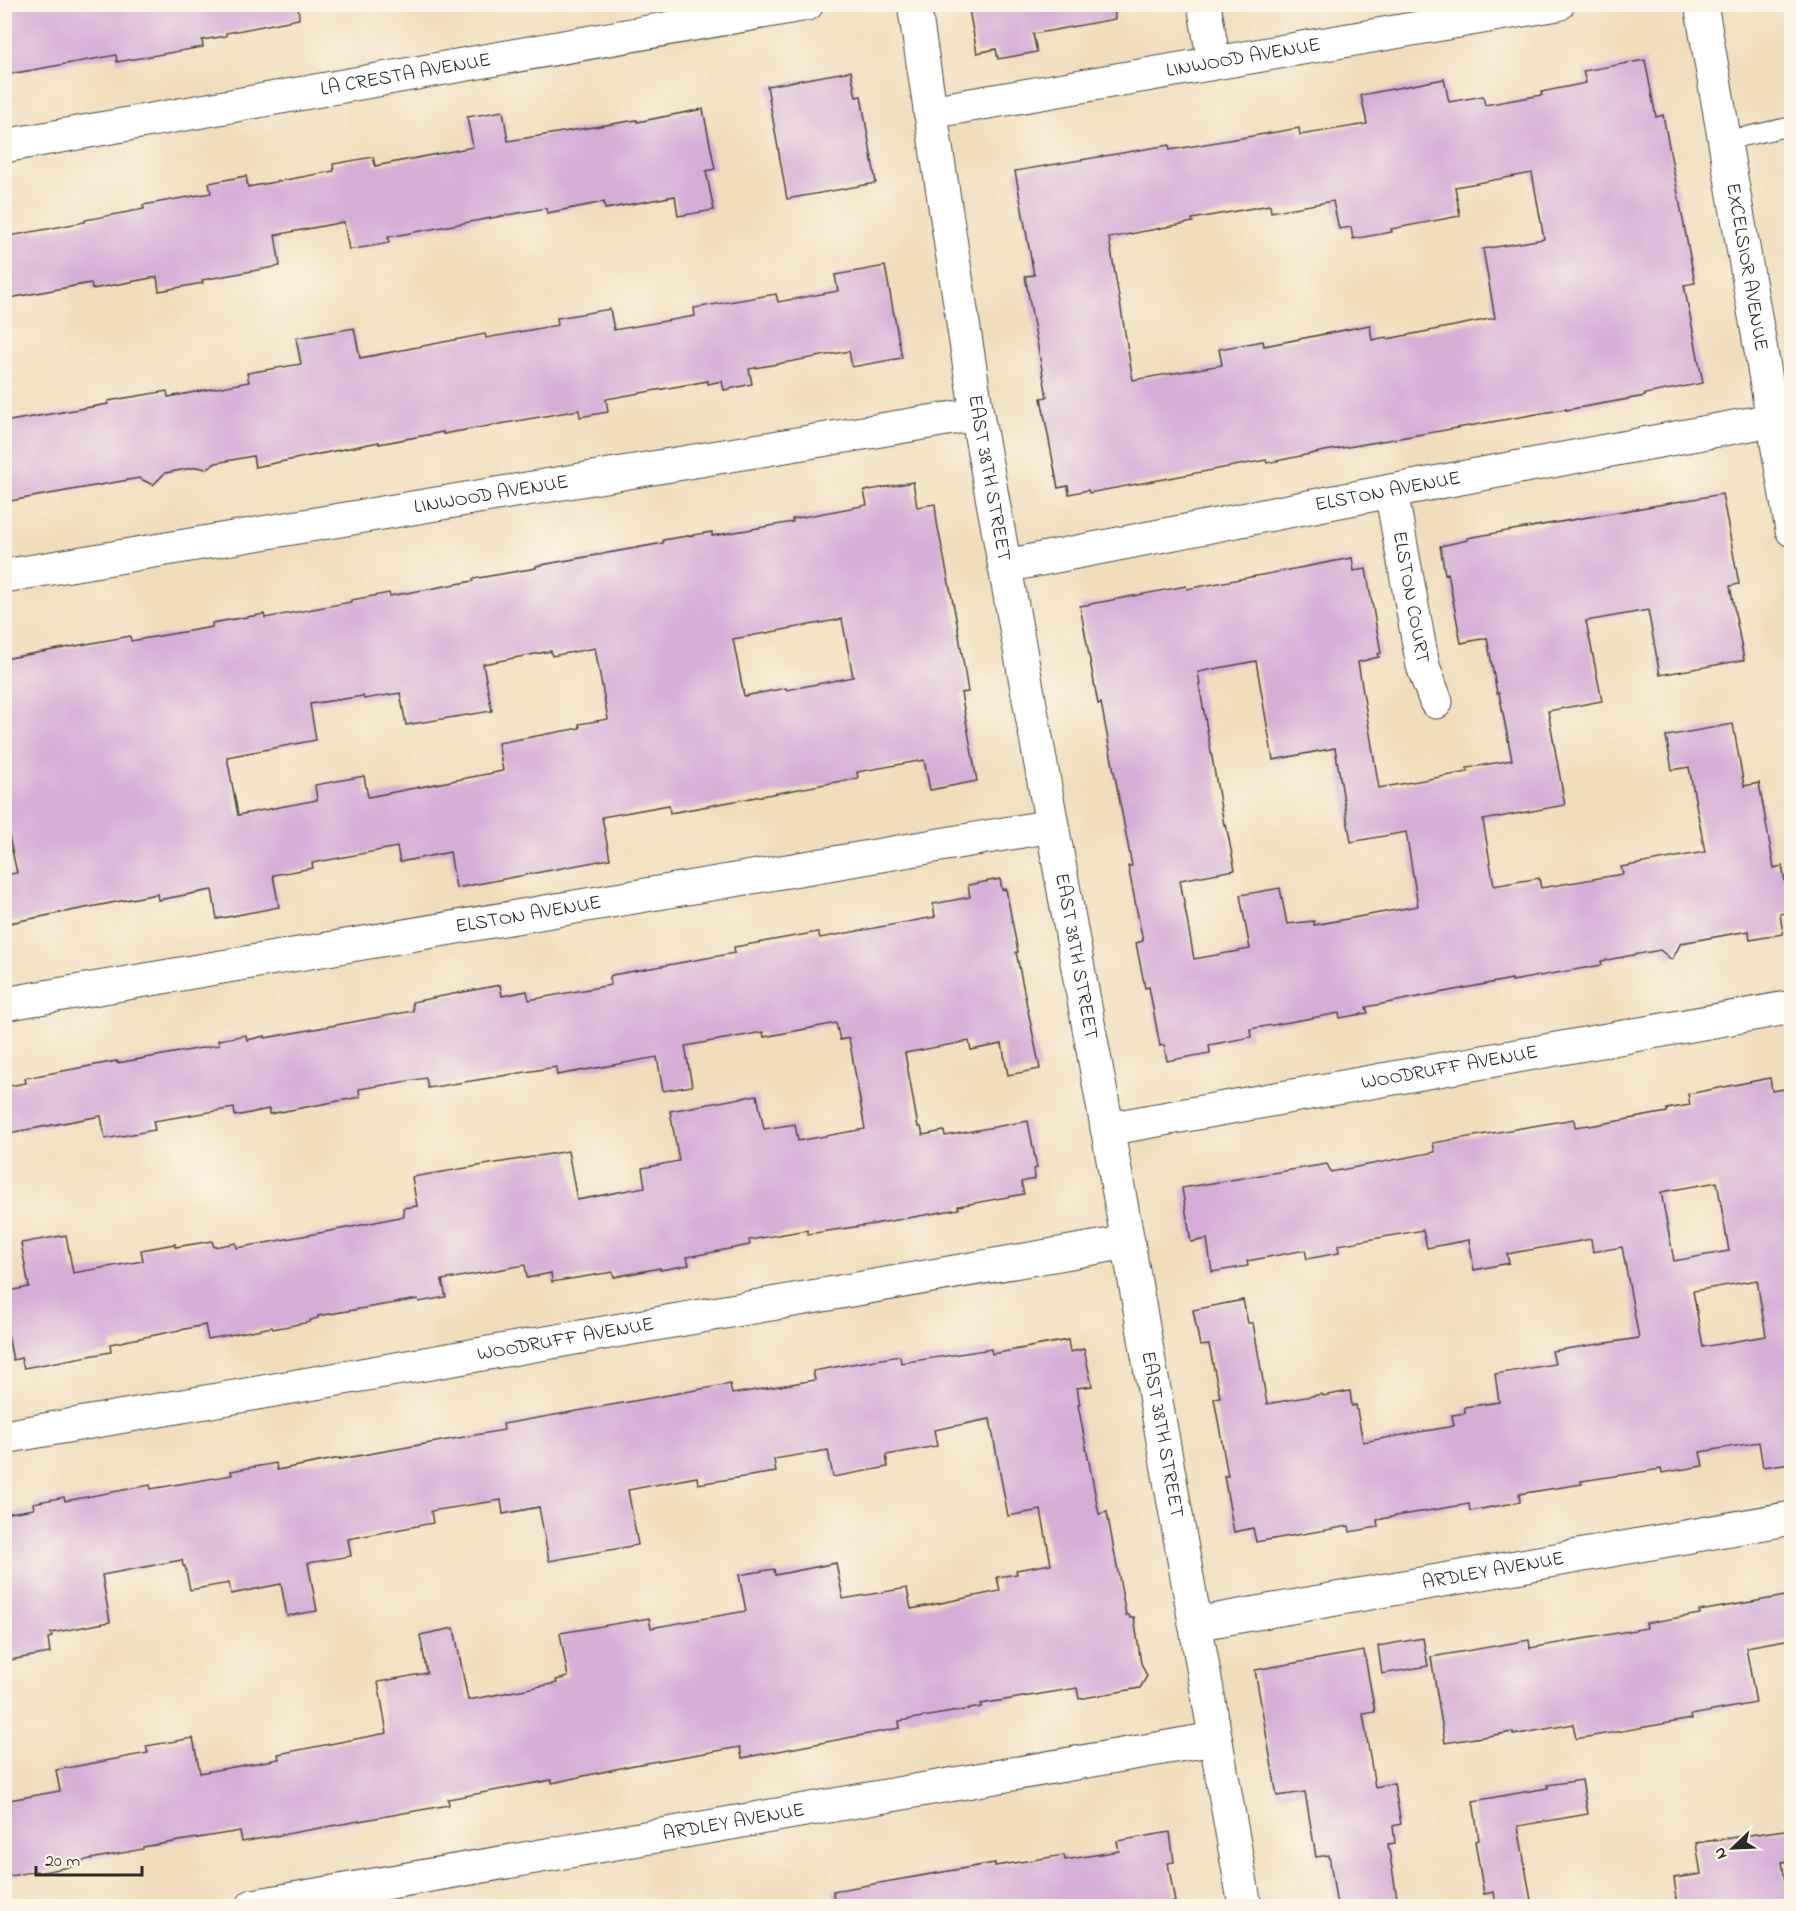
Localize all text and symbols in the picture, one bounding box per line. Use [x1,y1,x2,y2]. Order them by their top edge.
street label: LINWOOD AVENUE [1164,31,1323,86]
street label: LA CRESTA AVENUE [318,46,493,104]
street label: EXCELSIOR AVENUE [1718,181,1775,353]
street label: EAST 38TH STREET [960,393,1018,564]
street label: ELSTON AVENUE [1313,464,1463,520]
street label: LINWOOD AVENUE [412,468,571,522]
street label: ELSTON COURT [1384,529,1437,666]
street label: EAST 38TH STREET [1046,871,1105,1042]
street label: ELSTON AVENUE [453,888,604,942]
street label: WOODRUFF AVENUE [1359,1038,1540,1098]
street label: WOODRUFF AVENUE [475,1310,656,1369]
street label: EAST 38TH STREET [1133,1349,1191,1520]
street label: ARDLEY AVENUE [1420,1544,1567,1598]
street label: ARDLEY AVENUE [660,1796,807,1849]
north arrow [1703,1818,1763,1878]
scale bar [36,1839,142,1877]
text: N [1708,1843,1734,1863]
text: 20 m [45,1849,80,1875]

